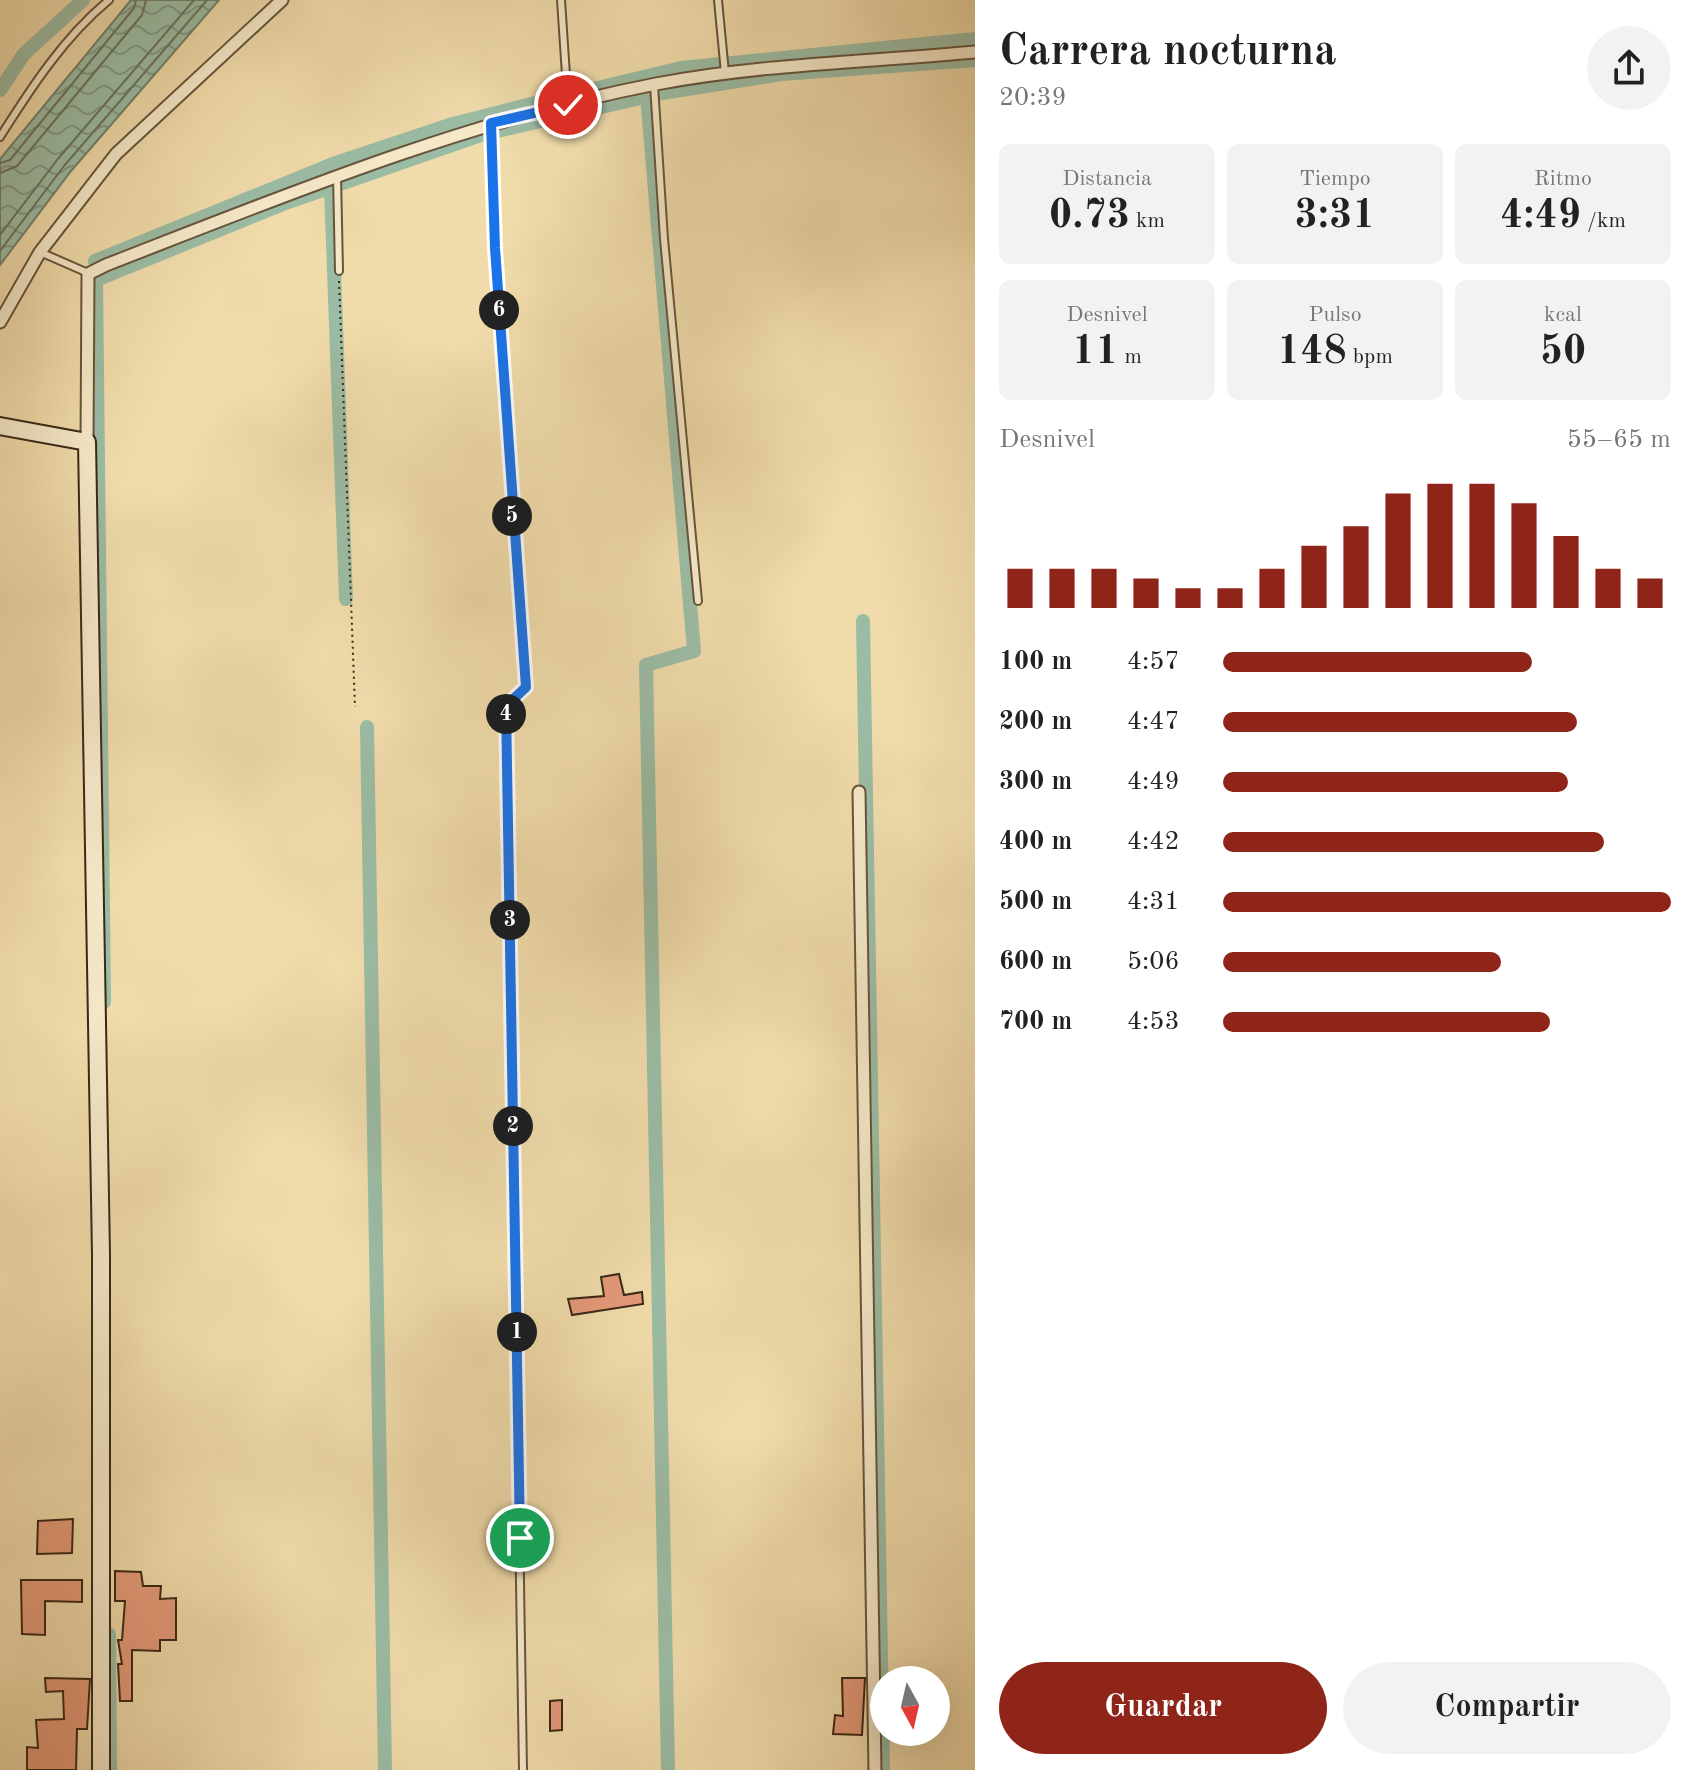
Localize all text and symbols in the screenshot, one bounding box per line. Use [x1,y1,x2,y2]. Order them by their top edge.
button: share [1587,26,1671,110]
text: Carrera nocturna [999,30,1336,74]
pin [534,71,602,139]
icon: check [546,83,590,127]
text: 20:39 [999,85,1067,111]
text: Distancia [1062,168,1152,190]
text: Tiempo [1299,168,1371,190]
text: Ritmo [1534,168,1592,190]
text: 0.73 [1049,197,1130,237]
text: 3:31 [1295,197,1375,237]
text: 4:49 [1500,197,1581,237]
text: km [1130,210,1165,232]
text: /km [1581,210,1626,232]
pin: 6 [479,290,519,330]
text: 6 [493,299,505,321]
text: Desnivel [1066,304,1148,326]
text: Pulso [1308,304,1362,326]
text: kcal [1544,304,1582,326]
text: 11 [1072,333,1118,373]
text: 148 [1277,333,1347,373]
text: 50 [1540,333,1586,373]
text: m [1118,346,1142,368]
text: bpm [1347,346,1393,368]
text: Desnivel [999,427,1095,453]
text: 55–65 m [1567,427,1671,453]
pin: 5 [492,496,532,536]
text: 5 [506,505,518,527]
text: 100 m [999,649,1072,675]
text: 4:57 [1127,649,1180,675]
pin: 4 [486,694,526,734]
text: 4 [500,703,512,725]
text: 200 m [999,709,1072,735]
text: 4:47 [1127,709,1180,735]
text: 300 m [999,769,1072,795]
text: 4:49 [1127,769,1180,795]
text: 400 m [999,829,1072,855]
text: 4:42 [1127,829,1180,855]
text: 500 m [999,889,1072,915]
text: 4:31 [1127,889,1180,915]
pin: 3 [490,900,530,940]
text: 3 [504,909,516,931]
text: 600 m [999,949,1072,975]
text: 5:06 [1127,949,1180,975]
text: 700 m [999,1009,1072,1035]
text: 4:53 [1127,1009,1180,1035]
pin: 2 [493,1106,533,1146]
text: 2 [507,1115,519,1137]
pin: 1 [497,1312,537,1352]
text: 1 [511,1321,523,1343]
pin [486,1504,554,1572]
icon: arrive [498,1516,542,1560]
button: Guardar [999,1662,1327,1754]
button: Compartir [1343,1662,1671,1754]
north arrow [870,1666,950,1746]
map controls [870,1666,950,1746]

